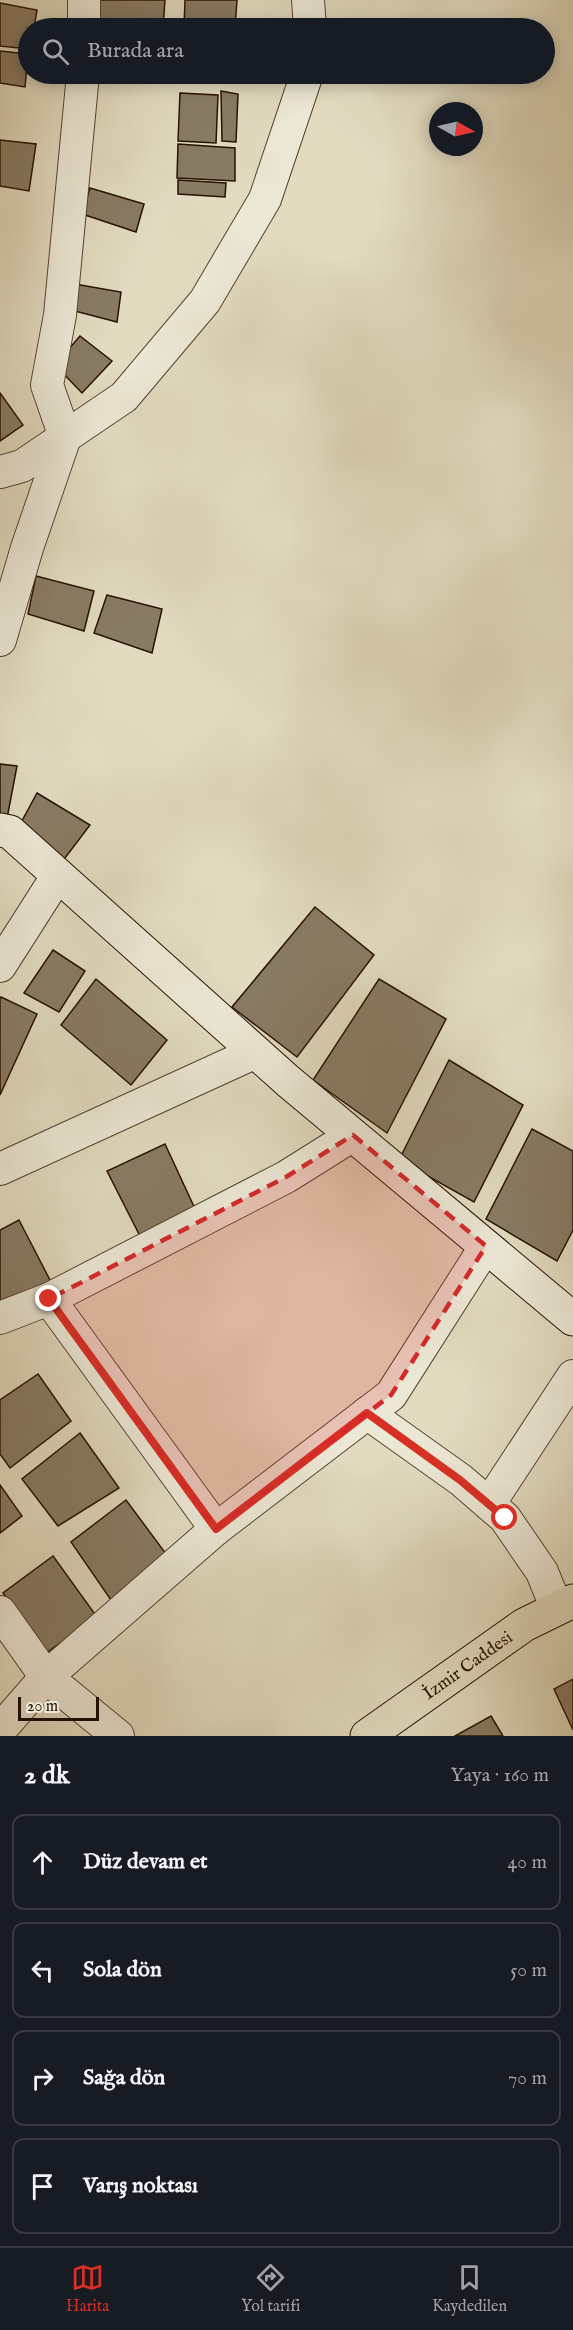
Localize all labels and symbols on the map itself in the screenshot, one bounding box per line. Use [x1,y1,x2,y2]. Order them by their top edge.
north arrow [429,102,483,156]
route end [35,1285,61,1311]
route start [491,1504,517,1530]
street label: İzmir Caddesi [418,1627,518,1706]
scale bar [18,1694,99,1722]

